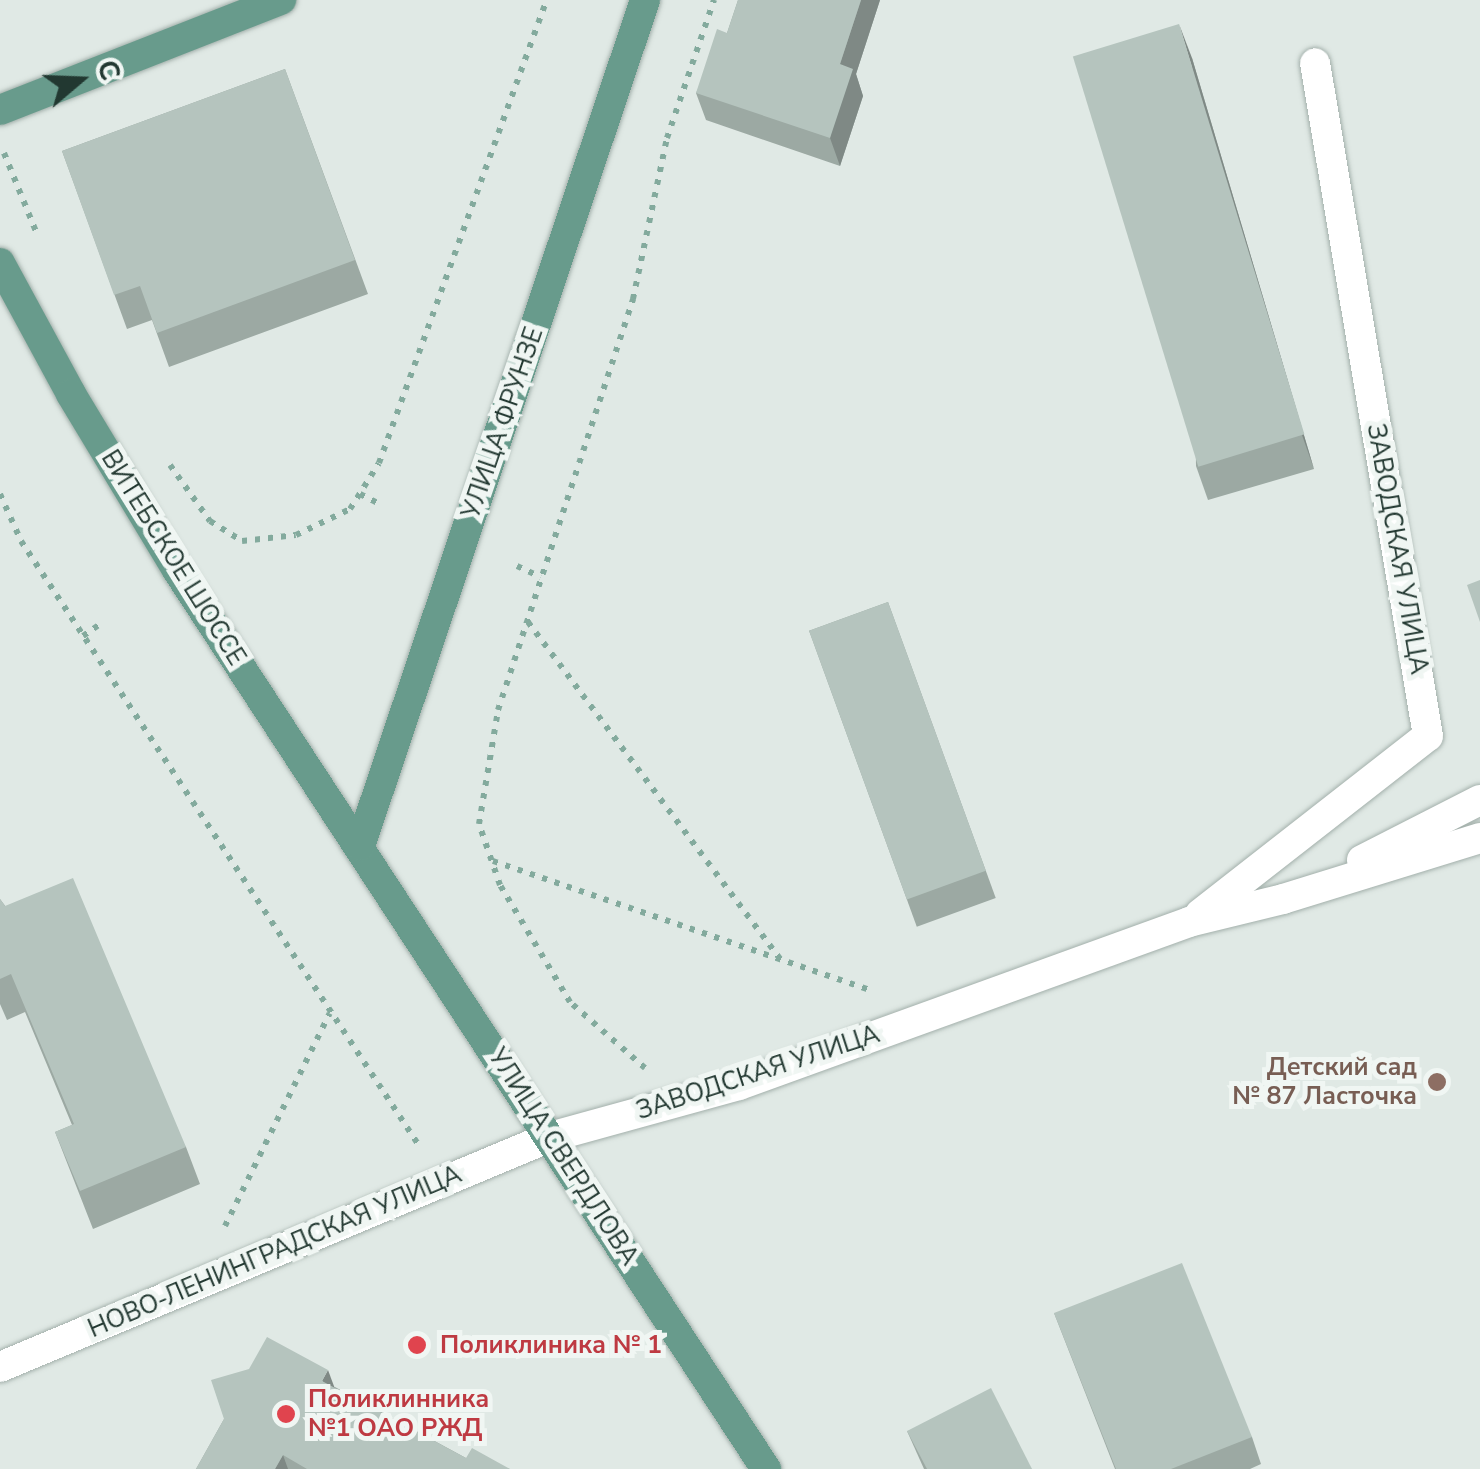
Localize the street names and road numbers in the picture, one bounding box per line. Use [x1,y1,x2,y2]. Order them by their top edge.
street label: УЛИЦА ФРУНЗЕ [456,323,550,523]
street label: ЗАВОДСКАЯ УЛИЦА [1360,421,1434,677]
street label: ВИТЕБСКОЕ ШОССЕ [95,445,251,671]
street label: ЗАВОДСКАЯ УЛИЦА [633,1020,883,1126]
street label: УЛИЦА СВЕРДЛОВА [482,1043,644,1271]
street label: НОВО-ЛЕНИНГРАДСКАЯ УЛИЦА [84,1160,466,1344]

